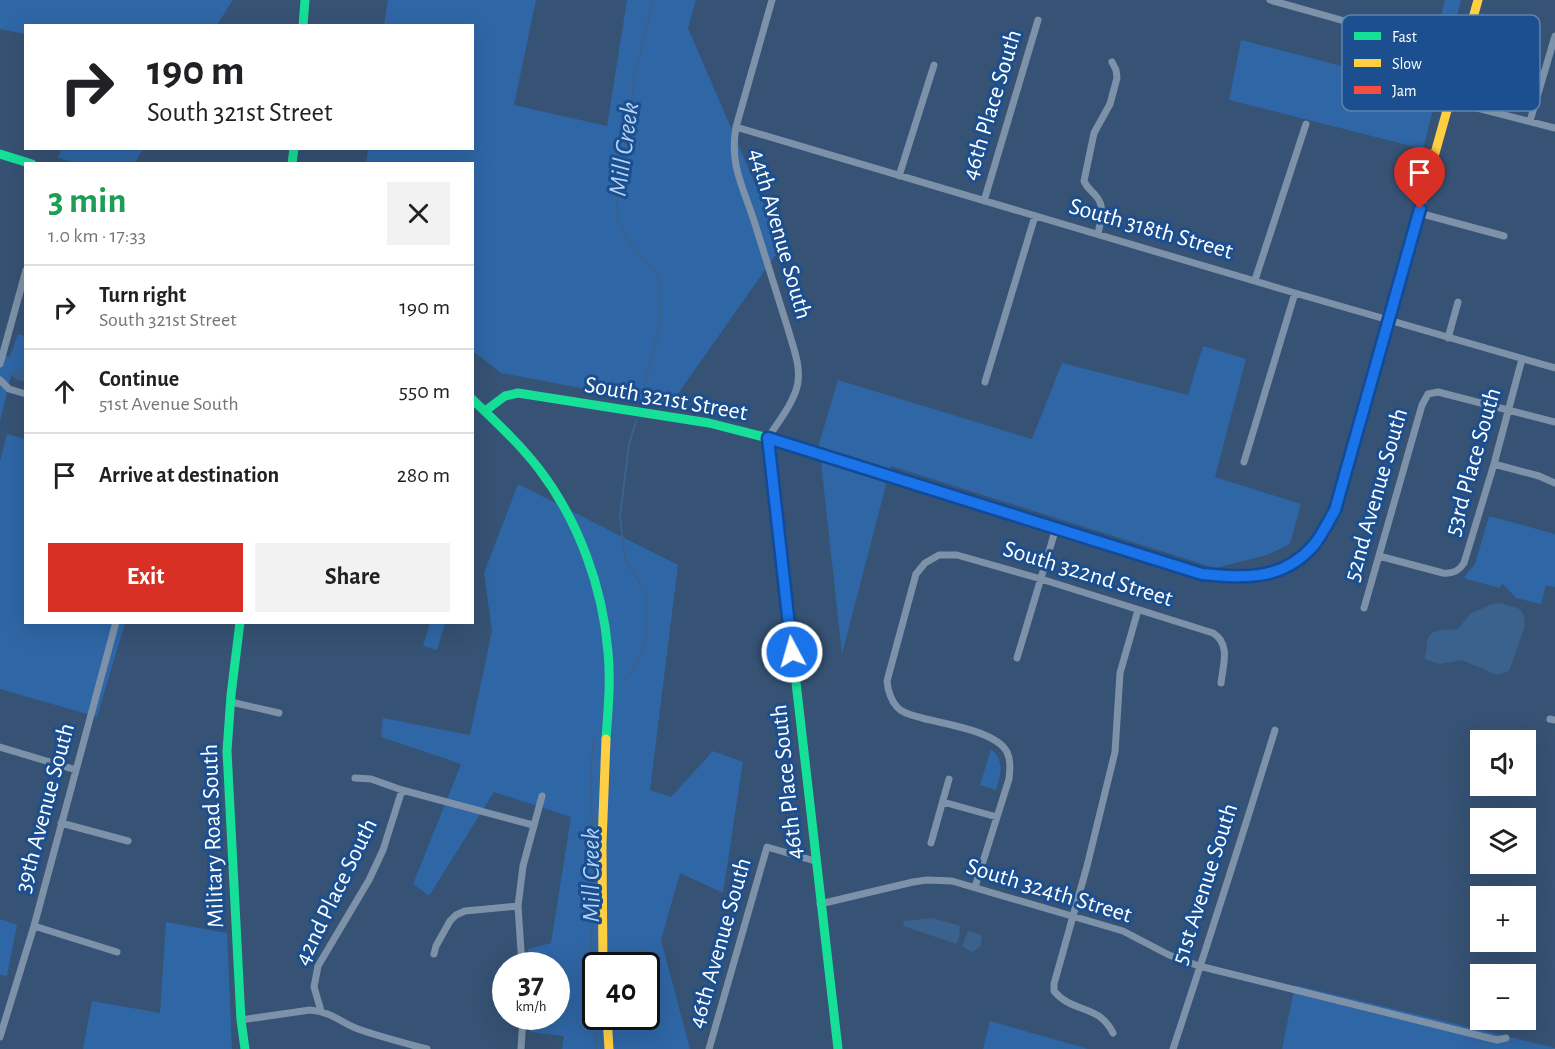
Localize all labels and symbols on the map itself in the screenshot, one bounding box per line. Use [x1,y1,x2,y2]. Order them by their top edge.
legend [1342,15,1540,111]
street label: 46th Place South [958,27,1026,183]
text: Fast [1392,29,1417,45]
text: Slow [1392,56,1422,72]
text: Jam [1392,83,1417,99]
water label: Mill Creek [605,100,643,198]
street label: 44th Avenue South [744,146,816,322]
pin [1394,147,1445,209]
street label: South 318th Street [1066,194,1236,264]
street label: South 321st Street [583,373,750,425]
street label: 53rd Place South [1440,385,1506,539]
street label: 52nd Avenue South [1340,406,1412,584]
street label: South 322nd Street [1000,537,1176,611]
position arrow [760,620,824,684]
street label: 46th Place South [767,703,807,861]
street label: 39th Avenue South [11,721,79,895]
street label: Military Road South [198,744,228,928]
street label: 51st Avenue South [1168,801,1242,967]
street label: 42nd Place South [290,815,382,969]
water label: Mill Creek [578,828,604,922]
street label: South 324th Street [963,854,1135,928]
street label: 46th Avenue South [684,855,756,1031]
speed limit sign: 40 [582,952,660,1030]

